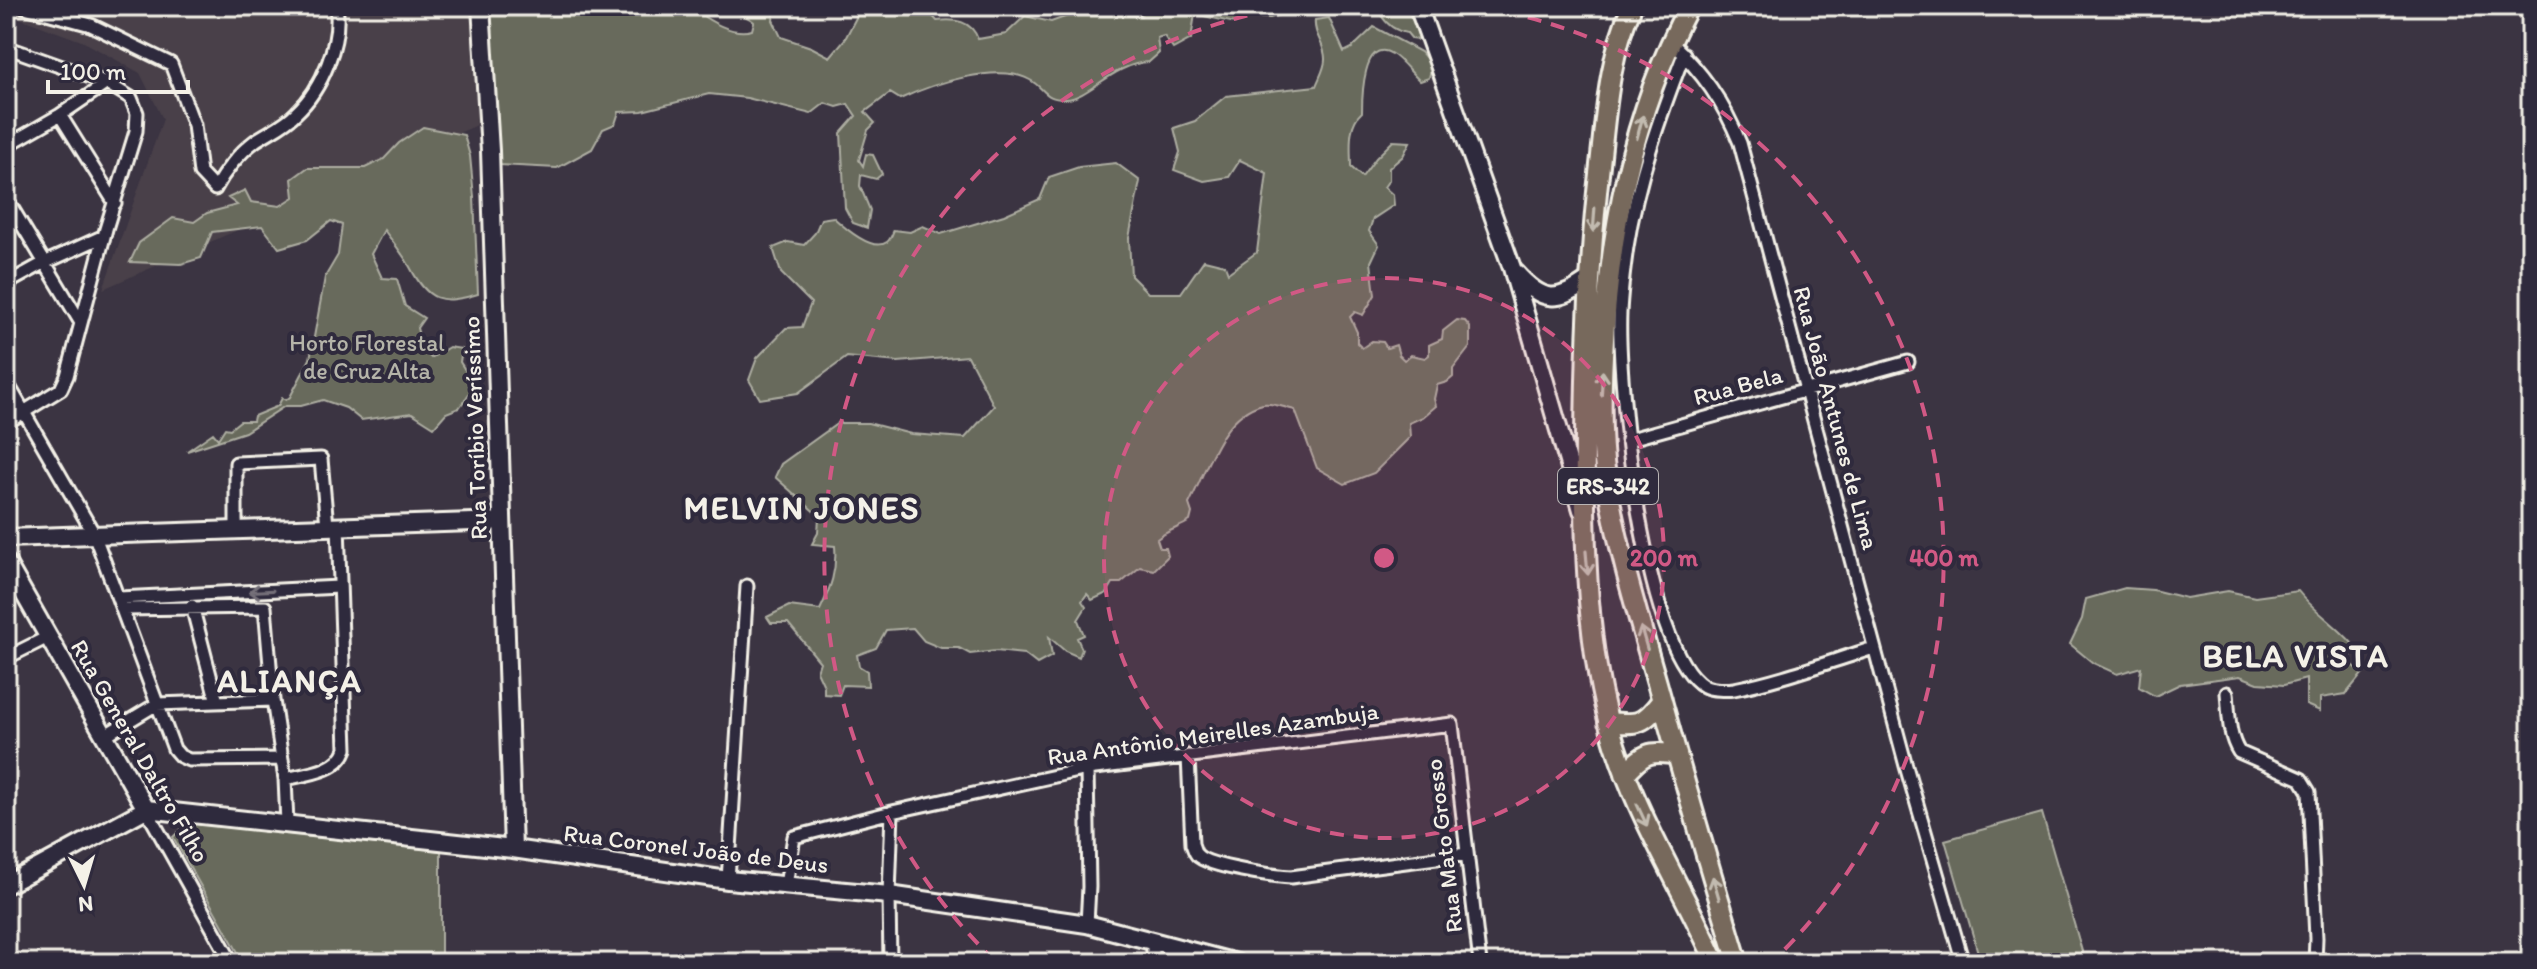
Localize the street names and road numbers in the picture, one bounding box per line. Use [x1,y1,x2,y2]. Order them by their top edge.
street label: Rua João Antunes de Lima [1787,283,1886,553]
street label: Rua Toríbio Veríssimo [456,316,493,540]
street label: Rua Bela [1690,360,1786,411]
road number: ERS-342 [1558,468,1658,504]
street label: Rua General Daltro Filho [65,634,216,867]
street label: Rua Antônio Meirelles Azambuja [1045,696,1381,771]
street label: Rua Mato Grosso [1418,757,1469,935]
street label: Rua Coronel João de Deus [562,818,830,879]

